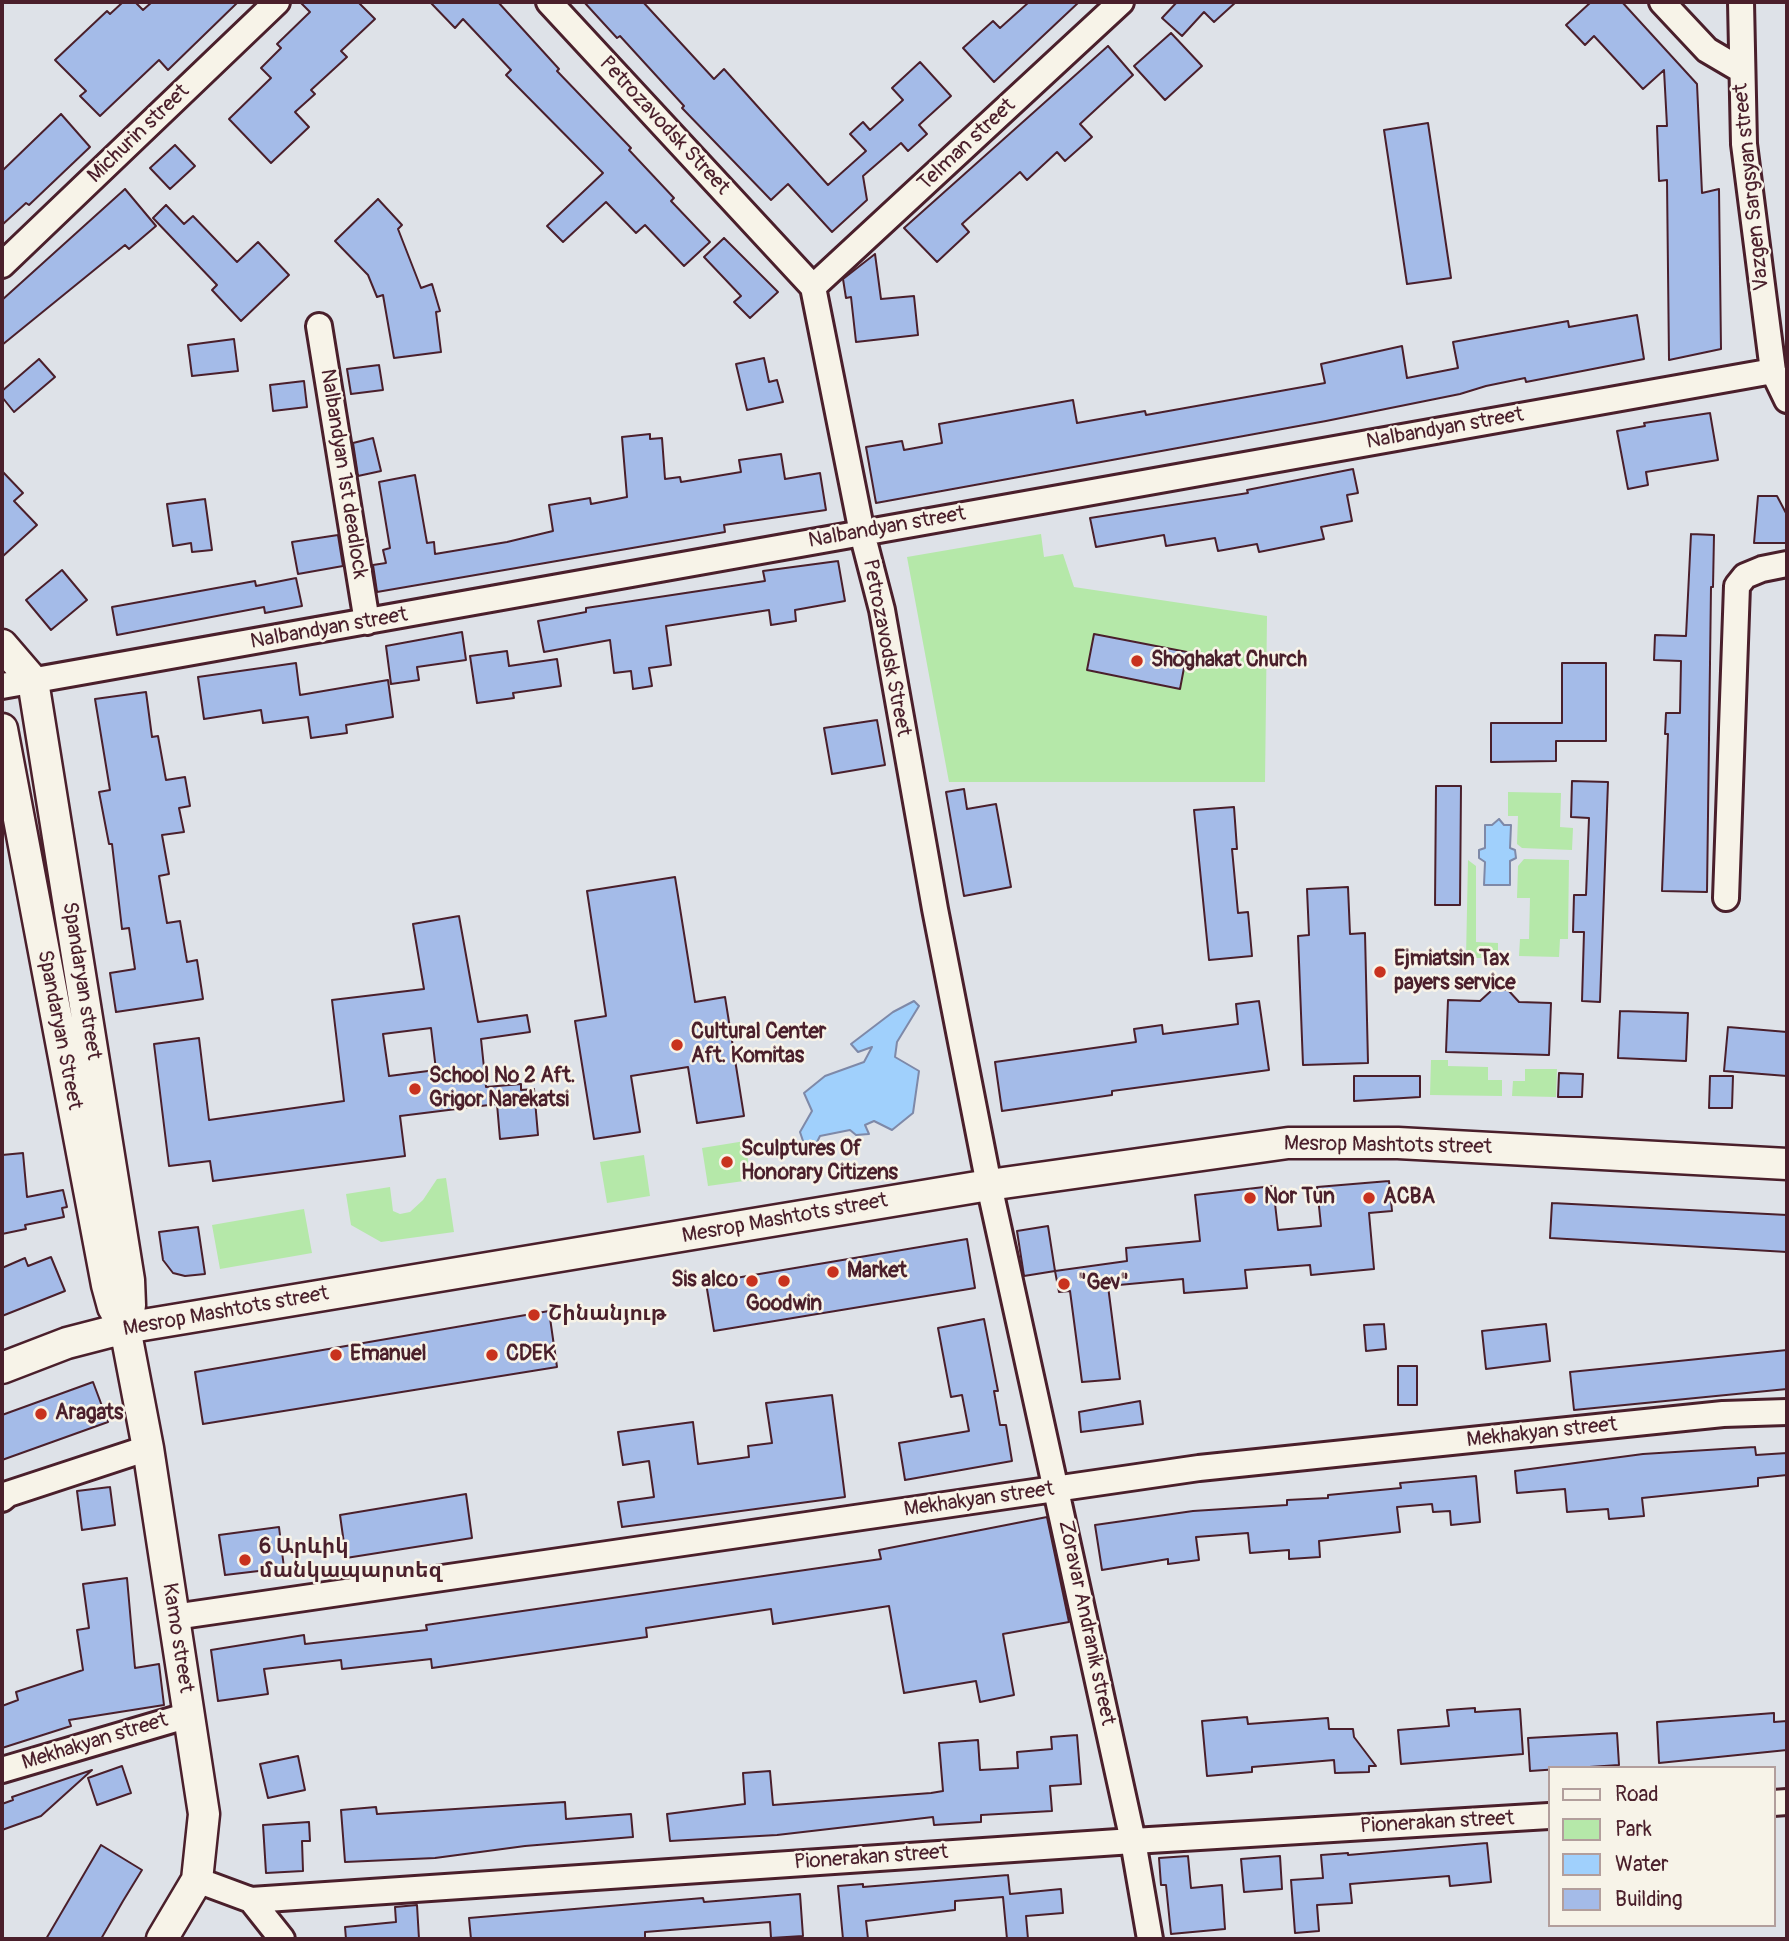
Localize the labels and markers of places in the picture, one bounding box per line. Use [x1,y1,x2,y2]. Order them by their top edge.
place label: Shoghakat Church [1151,648,1307,674]
marker: Shoghakat Church [1129,653,1145,669]
place label: Ejmiatsin Tax payers service [1394,947,1516,997]
marker: Ejmiatsin Tax payers service [1372,964,1388,980]
place label: Cultural Center Aft. Komitas [691,1020,826,1070]
marker: Cultural Center Aft. Komitas [669,1037,685,1053]
place label: School No 2 Aft. Grigor Narekatsi [429,1064,575,1114]
marker: School No 2 Aft. Grigor Narekatsi [407,1081,423,1097]
place label: Sculptures Of Honorary Citizens [741,1137,898,1187]
marker: Sculptures Of Honorary Citizens [719,1154,735,1170]
place label: Nor Tun [1264,1185,1335,1211]
place label: ACBA [1383,1185,1435,1211]
marker: Nor Tun [1242,1190,1258,1206]
marker: ACBA [1361,1190,1377,1206]
place label: Market [847,1259,907,1285]
marker: Market [825,1264,841,1280]
place label: Sis alco [671,1268,738,1294]
place label: "Gev" [1078,1271,1129,1297]
marker: Sis alco [744,1273,760,1289]
marker: Goodwin [776,1273,792,1289]
marker: "Gev" [1056,1276,1072,1292]
place label: Goodwin [746,1292,822,1318]
place label: Շինանյութ [548,1302,667,1328]
marker: Շինանյութ [526,1307,542,1323]
place label: Emanuel [350,1342,427,1368]
place label: CDEK [506,1342,555,1368]
marker: Emanuel [328,1347,344,1363]
marker: CDEK [484,1347,500,1363]
place label: Aragats [55,1401,123,1427]
marker: Aragats [33,1406,49,1422]
place label: 6 Արևիկ մանկապարտեզ [259,1535,442,1585]
marker: 6 Արևիկ մանկապարտեզ [237,1552,253,1568]

